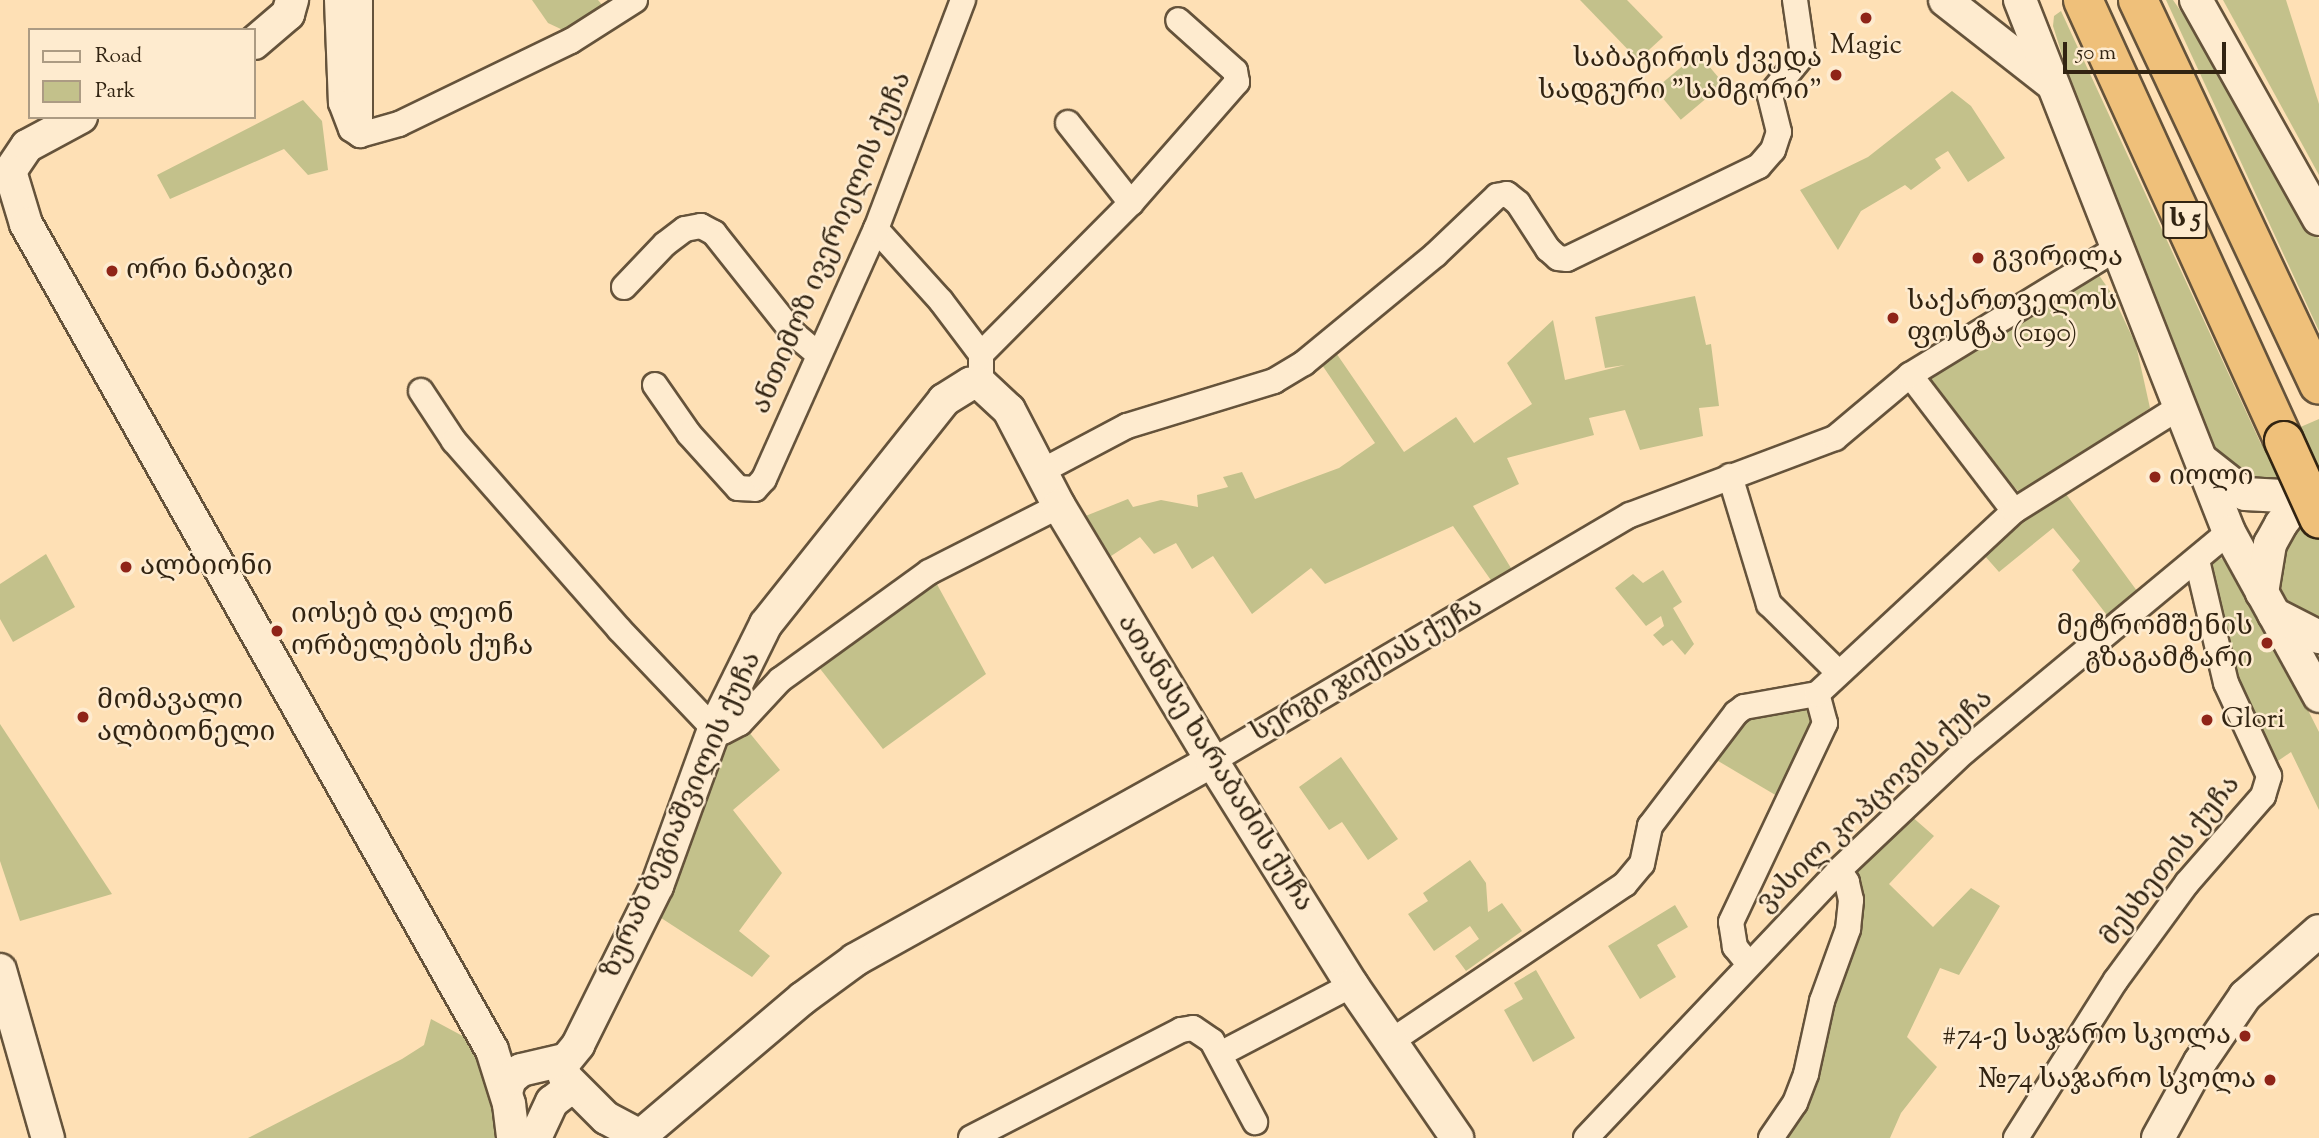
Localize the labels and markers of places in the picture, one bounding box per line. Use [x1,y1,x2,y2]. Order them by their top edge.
marker: Magic [1858,10,1874,26]
place label: Magic [1830,29,1902,63]
place label: საბაგიროს ქვედა სადგური "სამგორი" [1538,42,1822,108]
marker: საბაგიროს ქვედა სადგური "სამგორი" [1828,67,1844,83]
place label: გვირილა [1992,241,2123,275]
marker: გვირილა [1970,250,1986,266]
place label: ორი ნაბიჯი [126,254,293,288]
marker: ორი ნაბიჯი [104,263,120,279]
place label: საქართველოს ფოსტა (0190) [1907,285,2117,351]
marker: საქართველოს ფოსტა (0190) [1885,310,1901,326]
place label: იოლი [2169,460,2254,494]
marker: იოლი [2147,469,2163,485]
place label: ალბიონი [140,550,272,584]
marker: ალბიონი [118,559,134,575]
place label: იოსებ და ლეონ ორბელების ქუჩა [291,598,533,664]
place label: მეტრომშენის გზაგამტარი [2057,610,2253,676]
marker: იოსებ და ლეონ ორბელების ქუჩა [269,623,285,639]
marker: მეტრომშენის გზაგამტარი [2259,635,2275,651]
place label: მომავალი ალბიონელი [97,684,275,750]
place label: Glori [2221,703,2285,737]
marker: მომავალი ალბიონელი [75,709,91,725]
marker: Glori [2199,712,2215,728]
place label: #74-ე საჯარო სკოლა [1942,1019,2231,1053]
marker: #74-ე საჯარო სკოლა [2237,1028,2253,1044]
place label: №74 საჯარო სკოლა [1978,1063,2256,1097]
marker: №74 საჯარო სკოლა [2262,1072,2278,1088]

